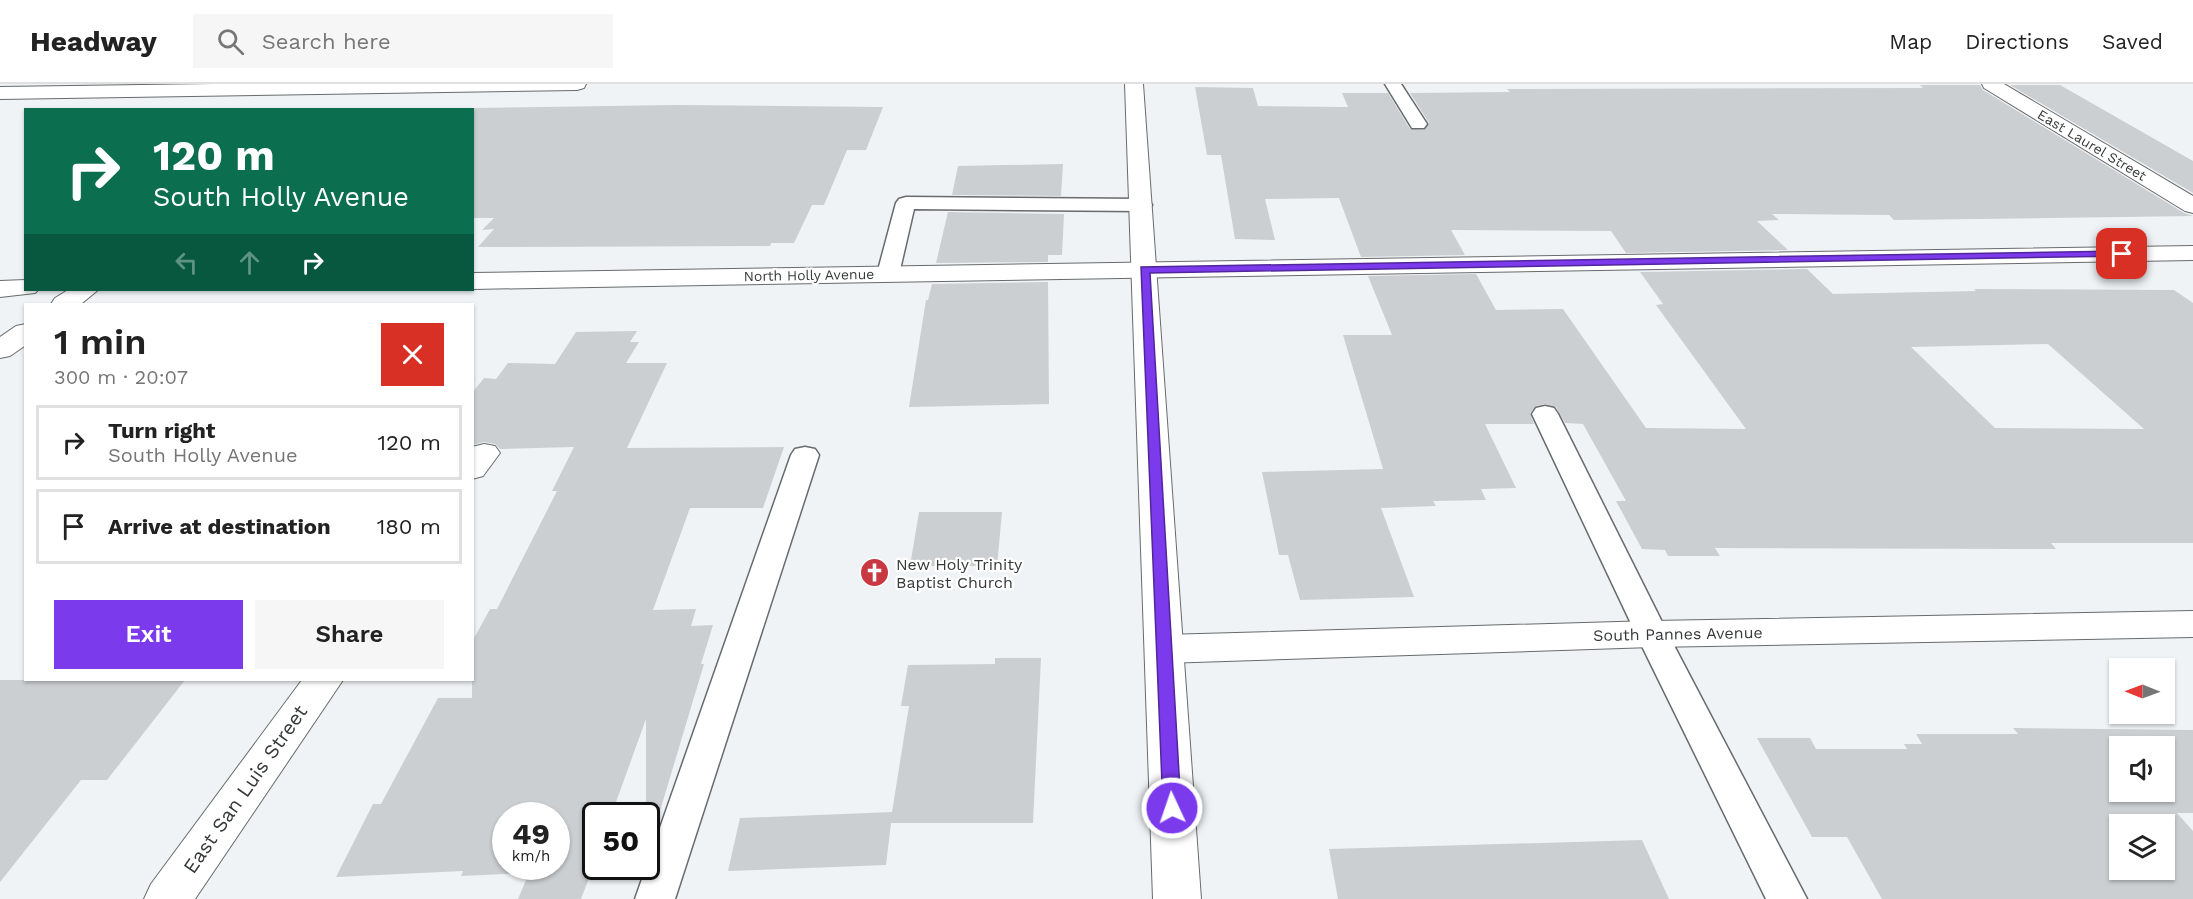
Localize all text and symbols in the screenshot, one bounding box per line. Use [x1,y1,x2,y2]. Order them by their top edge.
search box [193,14,613,68]
text: Headway [30,25,157,58]
icon: search [214,25,247,58]
text: Search here [262,29,391,54]
text: Map [1889,29,1932,54]
text: Directions [1965,29,2069,54]
text: Saved [2102,29,2163,54]
street label: East Laurel Street [2035,106,2149,184]
text: 120 m [153,131,275,180]
icon: right [54,132,132,210]
text: South Holly Avenue [153,181,409,213]
pin [2096,228,2147,279]
icon: arrive [2105,237,2138,270]
icon: left [170,246,203,279]
icon: ahead [233,246,266,279]
icon: right [296,246,329,279]
street label: North Holly Avenue [744,266,874,284]
text: 1 min [54,321,146,363]
button: close [381,323,444,386]
text: 300 m · 20:07 [54,365,188,389]
text: Turn right [108,418,215,443]
icon: right [57,426,90,459]
text: 120 m [377,430,441,455]
text: South Holly Avenue [108,443,298,467]
icon: arrive [57,510,90,543]
text: Arrive at destination [108,514,331,539]
text: 180 m [377,514,441,539]
place label: New Holy Trinity Baptist Church [896,555,1023,592]
church icon: New Holy Trinity Baptist Church [859,557,891,589]
button: Exit [54,600,243,669]
button: Share [255,600,444,669]
street label: South Pannes Avenue [1593,623,1763,645]
north arrow [2109,658,2175,724]
map controls [2109,658,2175,880]
street label: East San Luis Street [178,700,313,878]
button: sound [2109,736,2175,802]
position arrow [1140,776,1204,840]
speed limit sign: 50 [582,802,660,880]
button: layers [2109,814,2175,880]
text: 49 [512,816,550,851]
text: km/h [512,847,550,865]

